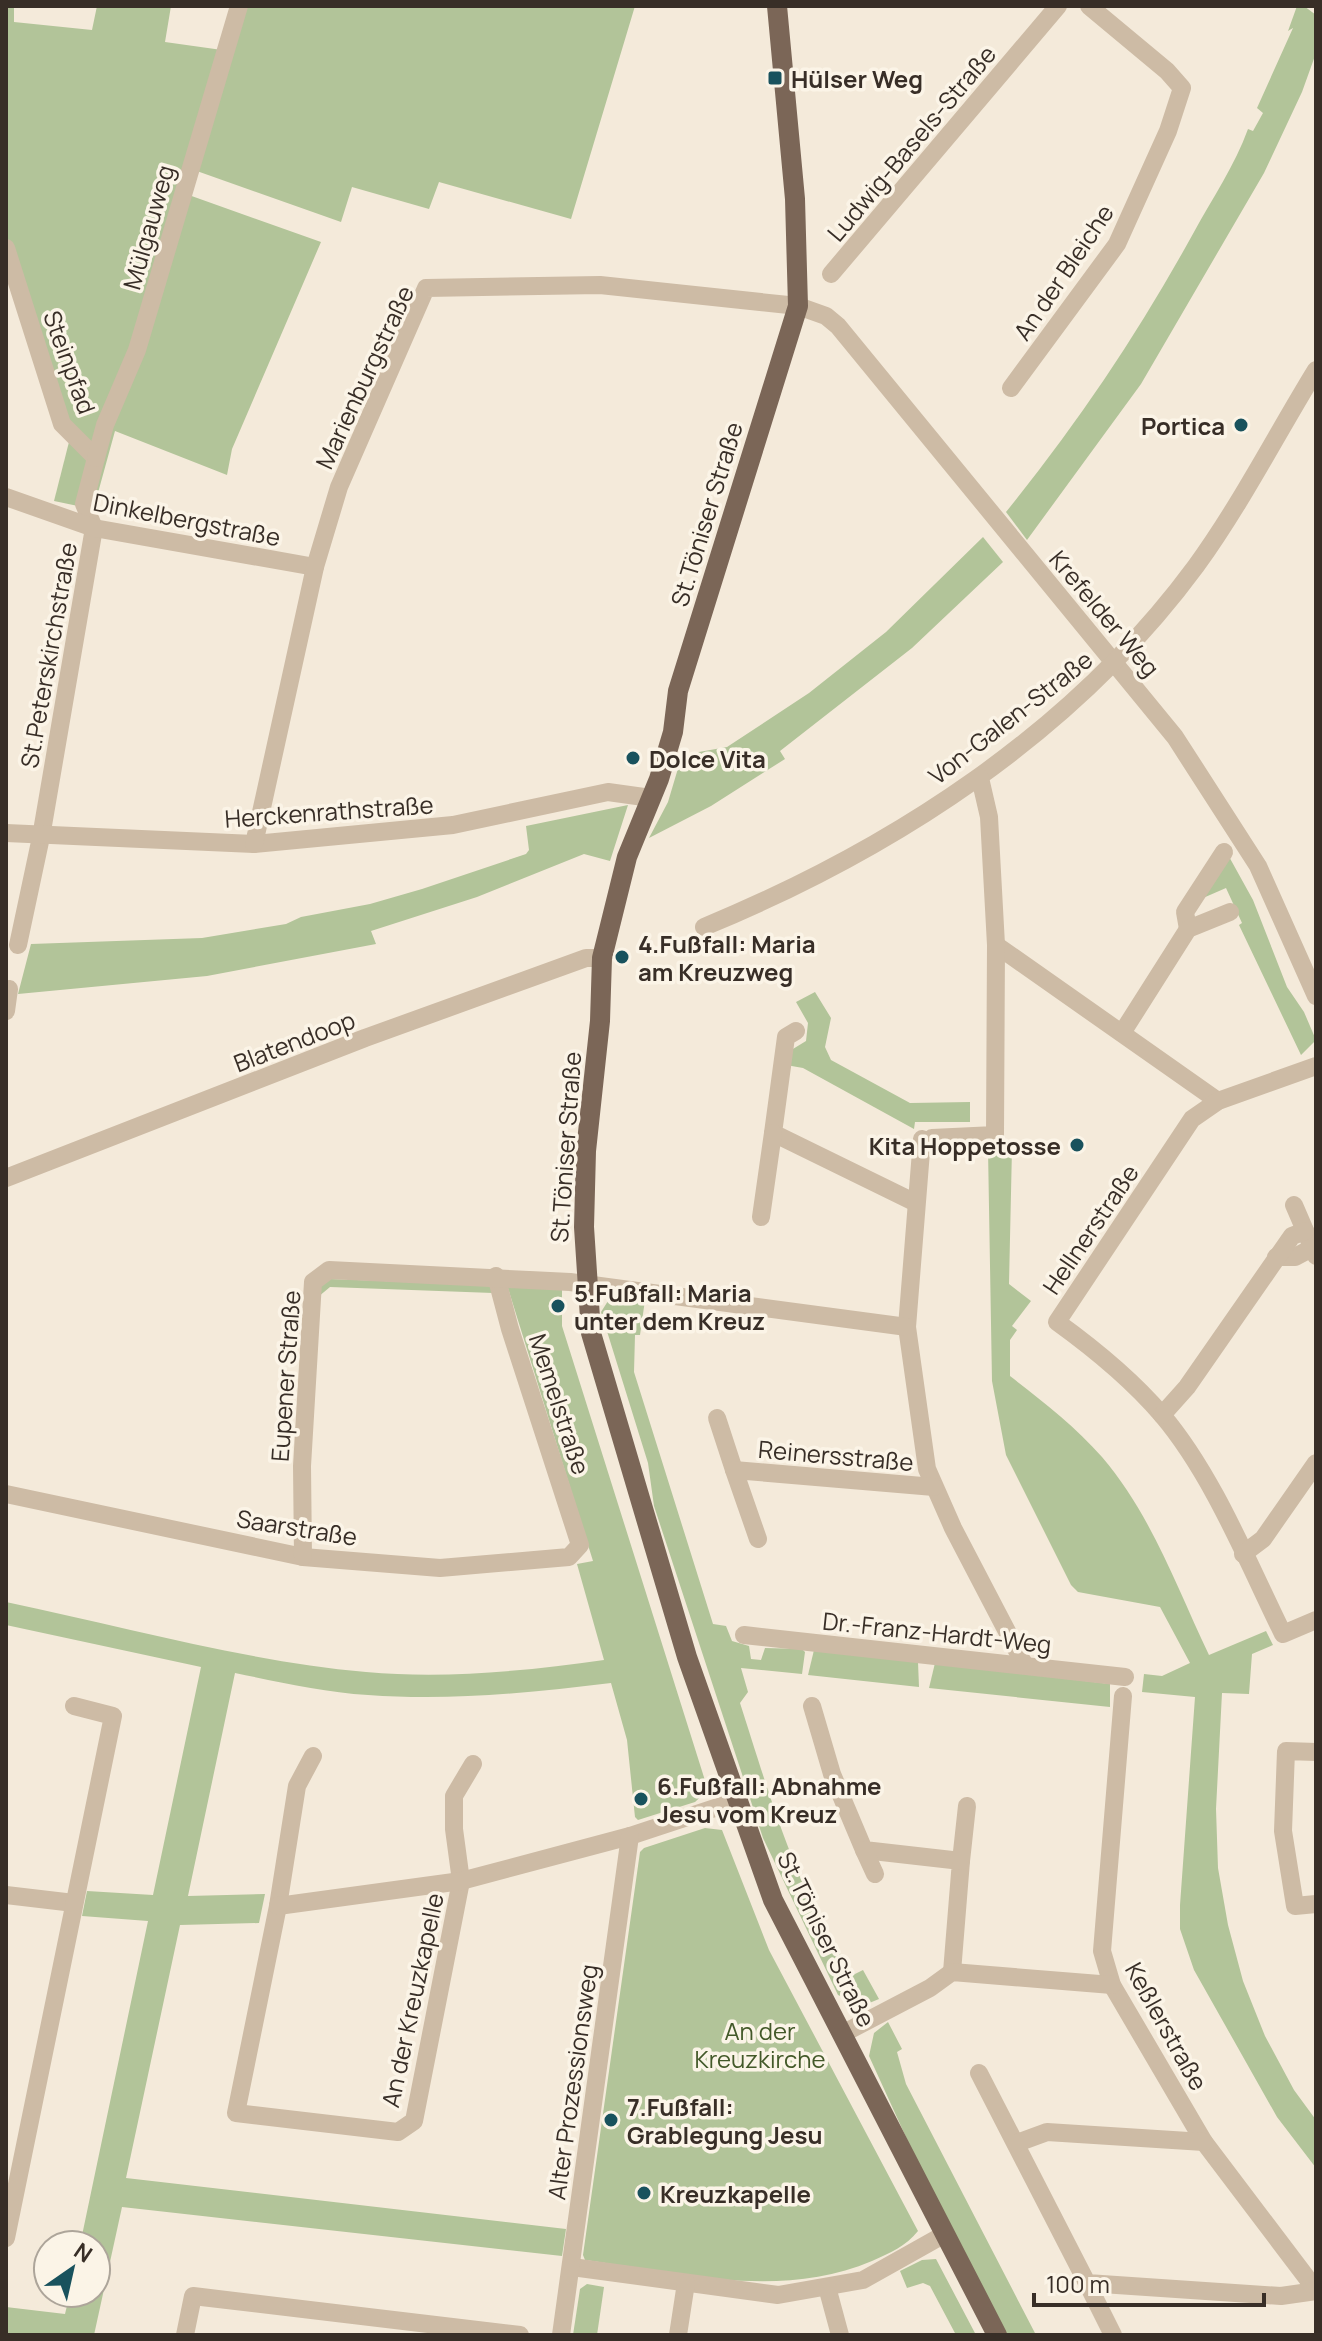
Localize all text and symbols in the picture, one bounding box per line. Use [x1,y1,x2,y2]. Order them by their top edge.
street label: Ludwig-Basels-Straße [819,38,1003,248]
place label: Hülser Weg [791,62,923,95]
marker: Hülser Weg [766,69,784,87]
street label: Mülgauweg [114,161,182,293]
street label: An der Bleiche [1005,197,1121,347]
street label: Marienburgstraße [307,280,421,474]
street label: Steinpfad [36,306,104,418]
place label: Portica [1141,409,1225,442]
marker: Portica [1232,416,1250,434]
street label: St.Töniser Straße [662,418,750,610]
street label: Dinkelbergstraße [91,485,283,553]
street label: St.Peterskirchstraße [12,540,84,770]
street label: Krefelder Weg [1042,543,1168,683]
street label: Von-Galen-Straße [921,643,1099,791]
place label: Dolce Vita [649,742,766,775]
marker: Dolce Vita [624,749,642,767]
street label: Herckenrathstraße [223,787,435,835]
place label: 4.Fußfall: Maria am Kreuzweg [638,927,816,988]
marker: 4.Fußfall: Maria am Kreuzweg [613,948,631,966]
street label: Blatendoop [229,1003,359,1079]
street label: St.Töniser Straße [542,1050,588,1244]
place label: Kita Hoppetosse [869,1129,1061,1162]
marker: Kita Hoppetosse [1068,1136,1086,1154]
street label: Hellnerstraße [1034,1158,1146,1300]
place label: 5.Fußfall: Maria unter dem Kreuz [574,1276,765,1337]
street label: Eupener Straße [263,1289,307,1463]
marker: 5.Fußfall: Maria unter dem Kreuz [549,1297,567,1315]
street label: Memelstraße [522,1330,598,1478]
street label: Reinersstraße [757,1432,915,1478]
street label: Saarstraße [234,1501,360,1553]
street label: Dr.-Franz-Hardt-Weg [821,1604,1053,1660]
place label: 6.Fußfall: Abnahme Jesu vom Kreuz [657,1769,882,1830]
marker: 6.Fußfall: Abnahme Jesu vom Kreuz [632,1790,650,1808]
street label: St.Töniser Straße [770,1846,884,2032]
street label: An der Kreuzkapelle [373,1890,451,2110]
street label: Keßlerstraße [1118,1956,1216,2096]
street label: Alter Prozessionsweg [539,1962,605,2202]
park label: An der Kreuzkirche [694,2014,826,2075]
place label: 7.Fußfall: Grablegung Jesu [627,2090,823,2151]
marker: 7.Fußfall: Grablegung Jesu [602,2111,620,2129]
place label: Kreuzkapelle [660,2177,811,2210]
marker: Kreuzkapelle [635,2184,653,2202]
north arrow [32,2229,112,2309]
text: N [68,2236,98,2269]
scale bar [1034,2257,1264,2307]
text: 100 m [1046,2267,1110,2300]

